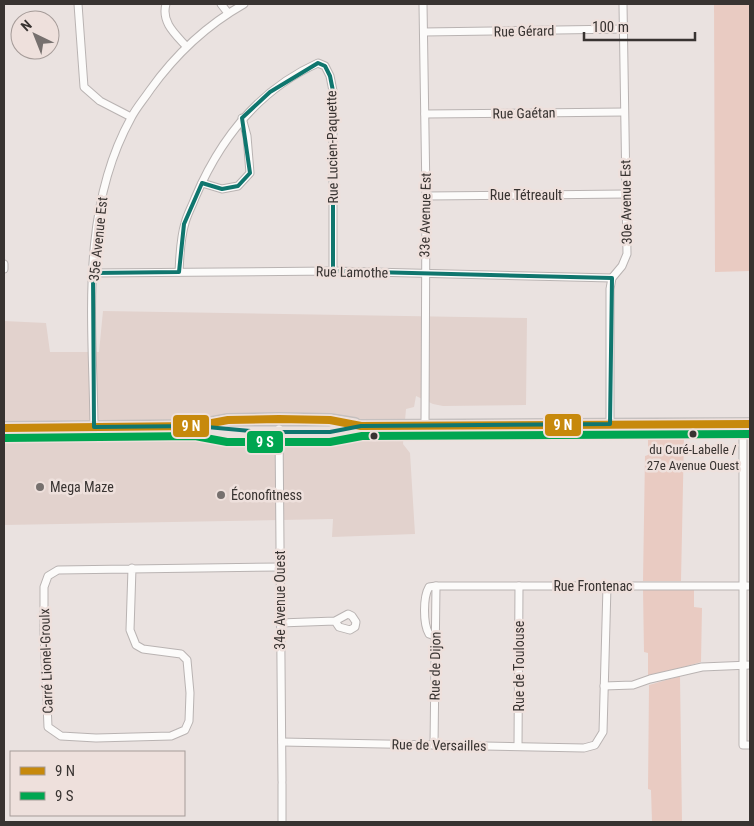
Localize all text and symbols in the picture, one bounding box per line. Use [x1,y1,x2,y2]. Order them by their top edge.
north arrow [10,10,60,60]
scale bar [584,10,695,42]
text: N [18,17,35,34]
text: 100 m [592,18,629,36]
street label: Rue Gérard [494,22,554,40]
street label: Rue Lucien-Paquette [323,90,341,204]
street label: Rue Gaétan [492,104,556,122]
street label: 30e Avenue Est [617,160,635,244]
street label: 33e Avenue Est [416,173,434,257]
street label: Rue Tétreault [490,187,562,203]
street label: 35e Avenue Est [86,196,110,282]
street label: Rue Lamothe [316,263,389,281]
line badge: 9 N [544,413,582,437]
line badge: 9 N [172,414,210,438]
text: 9 N [554,417,572,433]
text: 9 N [182,418,200,434]
marker: du Curé-Labelle / 27e Avenue Ouest [688,429,698,439]
line badge: 9 S [246,430,284,454]
unlabelled marker [369,431,379,441]
text: 9 S [256,434,274,450]
place label: du Curé-Labelle / 27e Avenue Ouest [647,442,739,473]
place label: Mega Maze [50,479,114,495]
marker: Mega Maze [34,481,46,493]
place label: Éconofitness [231,486,302,503]
marker: Éconofitness [215,489,227,501]
street label: 34e Avenue Ouest [272,550,288,650]
street label: Rue Frontenac [553,578,633,594]
street label: Carré Lionel-Groulx [36,608,56,714]
street label: Rue de Toulouse [511,620,527,711]
street label: Rue de Dijon [426,631,444,701]
street label: Rue de Versailles [391,736,487,754]
legend [10,751,185,816]
text: 9 N [55,762,75,780]
text: 9 S [55,787,74,805]

